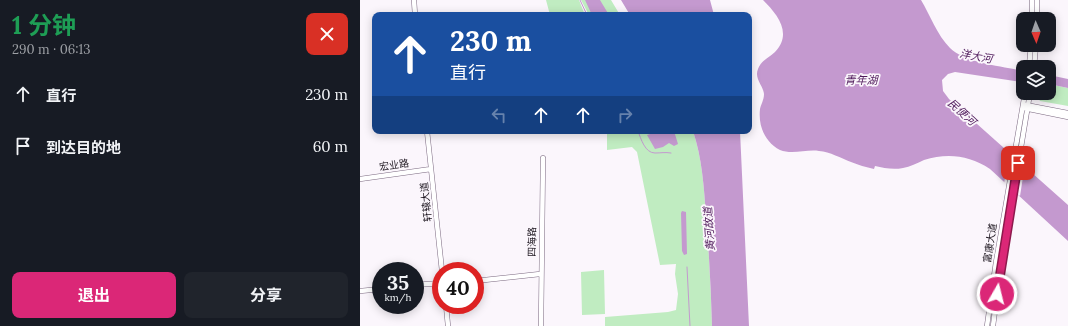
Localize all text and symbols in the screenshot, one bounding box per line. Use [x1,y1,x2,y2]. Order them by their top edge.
text: 1 分钟 [12,10,76,41]
north arrow [1016,12,1056,52]
map controls [1016,12,1056,100]
button: close [306,13,348,55]
text: 230 m [450,23,532,59]
icon: ahead [384,28,436,80]
text: 290 m · 06:13 [12,41,91,58]
water label: 洋大河 [959,46,995,66]
button: layers [1016,60,1056,100]
text: 直行 [450,61,486,84]
water label: 青年湖 [845,73,879,87]
icon: ahead [12,83,34,105]
text: 230 m [305,85,348,104]
text: 直行 [46,86,76,105]
water label: 民便河 [945,96,980,130]
icon: left [488,104,510,126]
icon: ahead [530,104,552,126]
icon: ahead [572,104,594,126]
icon: right [614,104,636,126]
icon: arrive [12,135,34,157]
text: 60 m [313,137,348,156]
text: 到达目的地 [46,138,121,157]
pin [1001,146,1035,180]
icon: arrive [1007,152,1029,174]
street label: 宏业路 [378,156,410,174]
street label: 轩辕大道 [417,181,435,223]
water label: 黄河故道 [700,205,718,251]
street label: 富康大道 [980,222,1000,264]
street label: 四海路 [525,227,539,257]
speed limit sign: 40 [432,262,484,314]
text: 35 [387,270,409,295]
button: 退出 [12,272,176,318]
button: 分享 [184,272,348,318]
position arrow [976,273,1018,315]
text: km/h [384,291,412,304]

